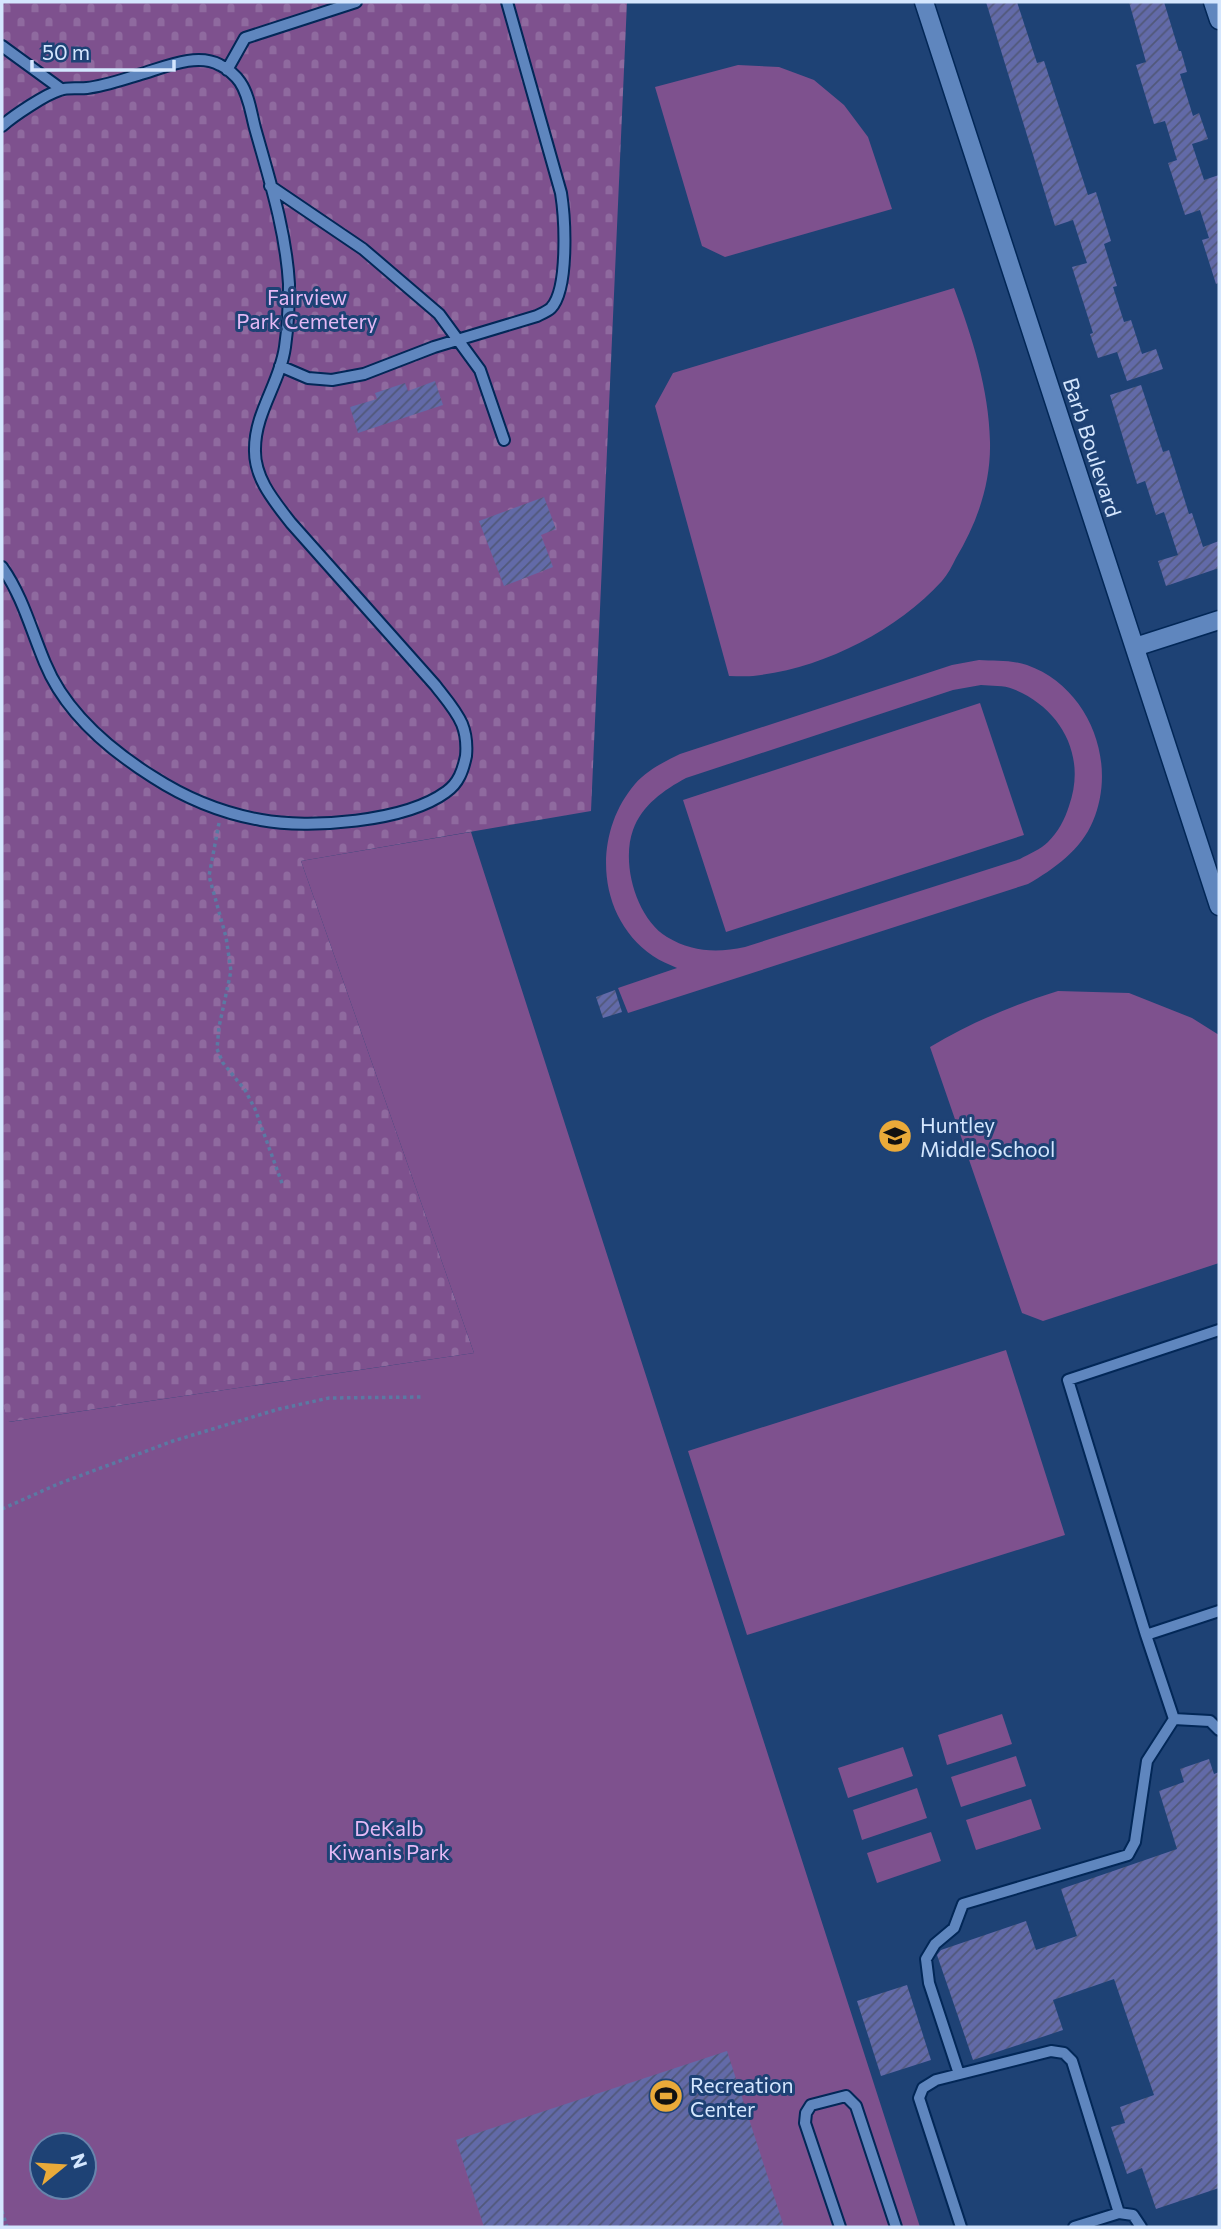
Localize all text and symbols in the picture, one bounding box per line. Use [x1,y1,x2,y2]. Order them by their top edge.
scale bar [32,28,173,72]
text: 50 m [42,39,90,64]
park label: Fairview Park Cemetery [236,284,378,333]
street label: Barb Boulevard [1059,374,1127,520]
place label: Huntley Middle School [920,1112,1055,1161]
school or university icon: Huntley Middle School [876,1117,914,1155]
park label: DeKalb Kiwanis Park [328,1815,450,1864]
place label: Recreation Center [690,2072,794,2121]
sports icon: Recreation Center [647,2077,685,2115]
north arrow [28,2131,98,2201]
text: N [67,2150,93,2171]

